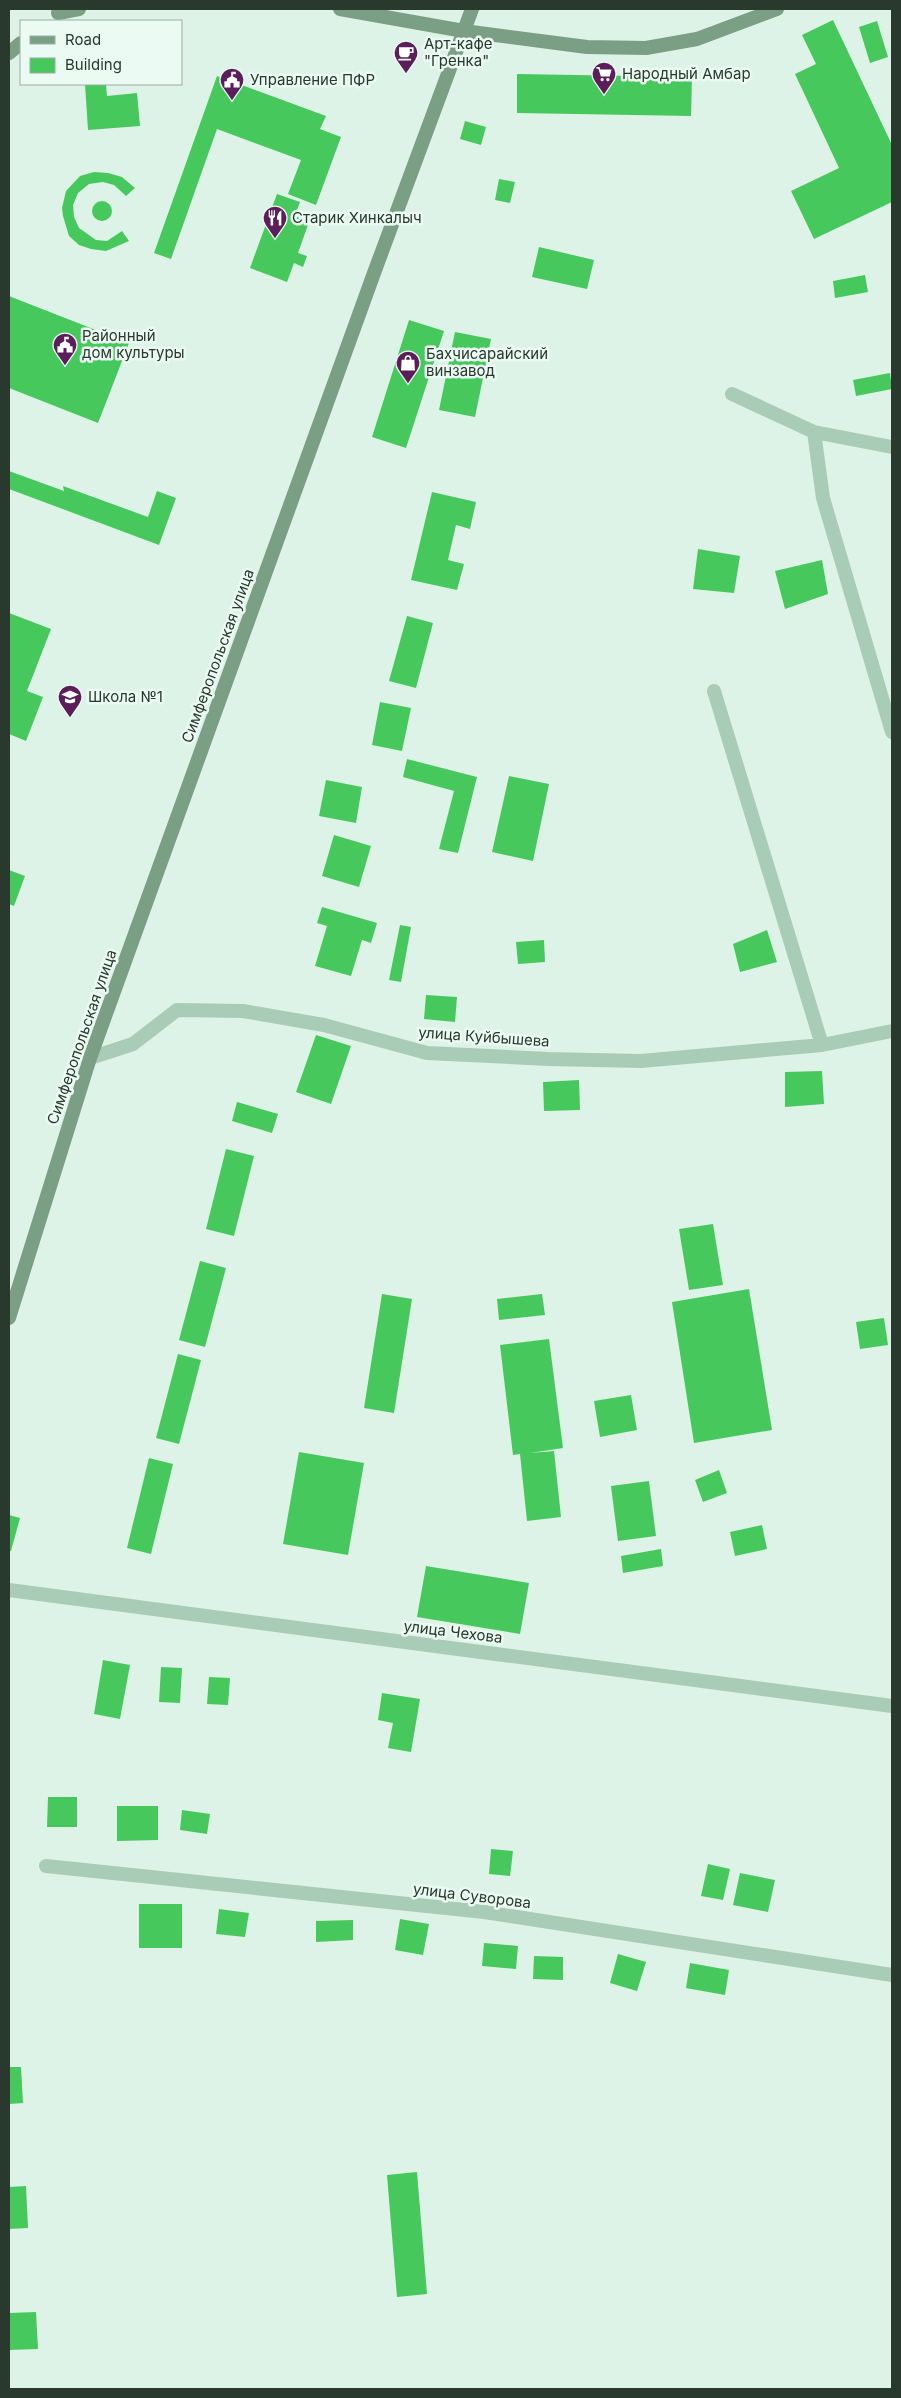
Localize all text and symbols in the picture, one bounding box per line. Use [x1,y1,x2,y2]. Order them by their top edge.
legend [20,20,182,85]
text: Road [65,30,101,49]
place label: Арт-кафе "Гренка" [424,34,492,70]
cafe icon: Арт-кафе "Гренка" [393,40,419,74]
text: Building [65,55,122,74]
supermarket icon: Народный Амбар [591,61,617,95]
place label: Народный Амбар [622,64,751,83]
public building icon: Управление ПФР [219,67,245,101]
place label: Управление ПФР [250,70,375,89]
restaurant icon: Старик Хинкалыч [262,205,288,239]
place label: Старик Хинкалыч [292,208,422,227]
place label: Районный дом культуры [82,326,185,362]
public building icon: Районный дом культуры [52,332,78,366]
place label: Бахчисарайский винзавод [426,344,548,380]
shop icon: Бахчисарайский винзавод [395,350,421,384]
street label: Симферопольская улица [177,566,258,745]
school or university icon: Школа №1 [57,684,83,718]
place label: Школа №1 [88,687,163,706]
street label: Симферопольская улица [43,947,120,1127]
street label: улица Куйбышева [418,1022,550,1051]
street label: улица Чехова [403,1616,504,1647]
street label: улица Суворова [412,1879,532,1912]

